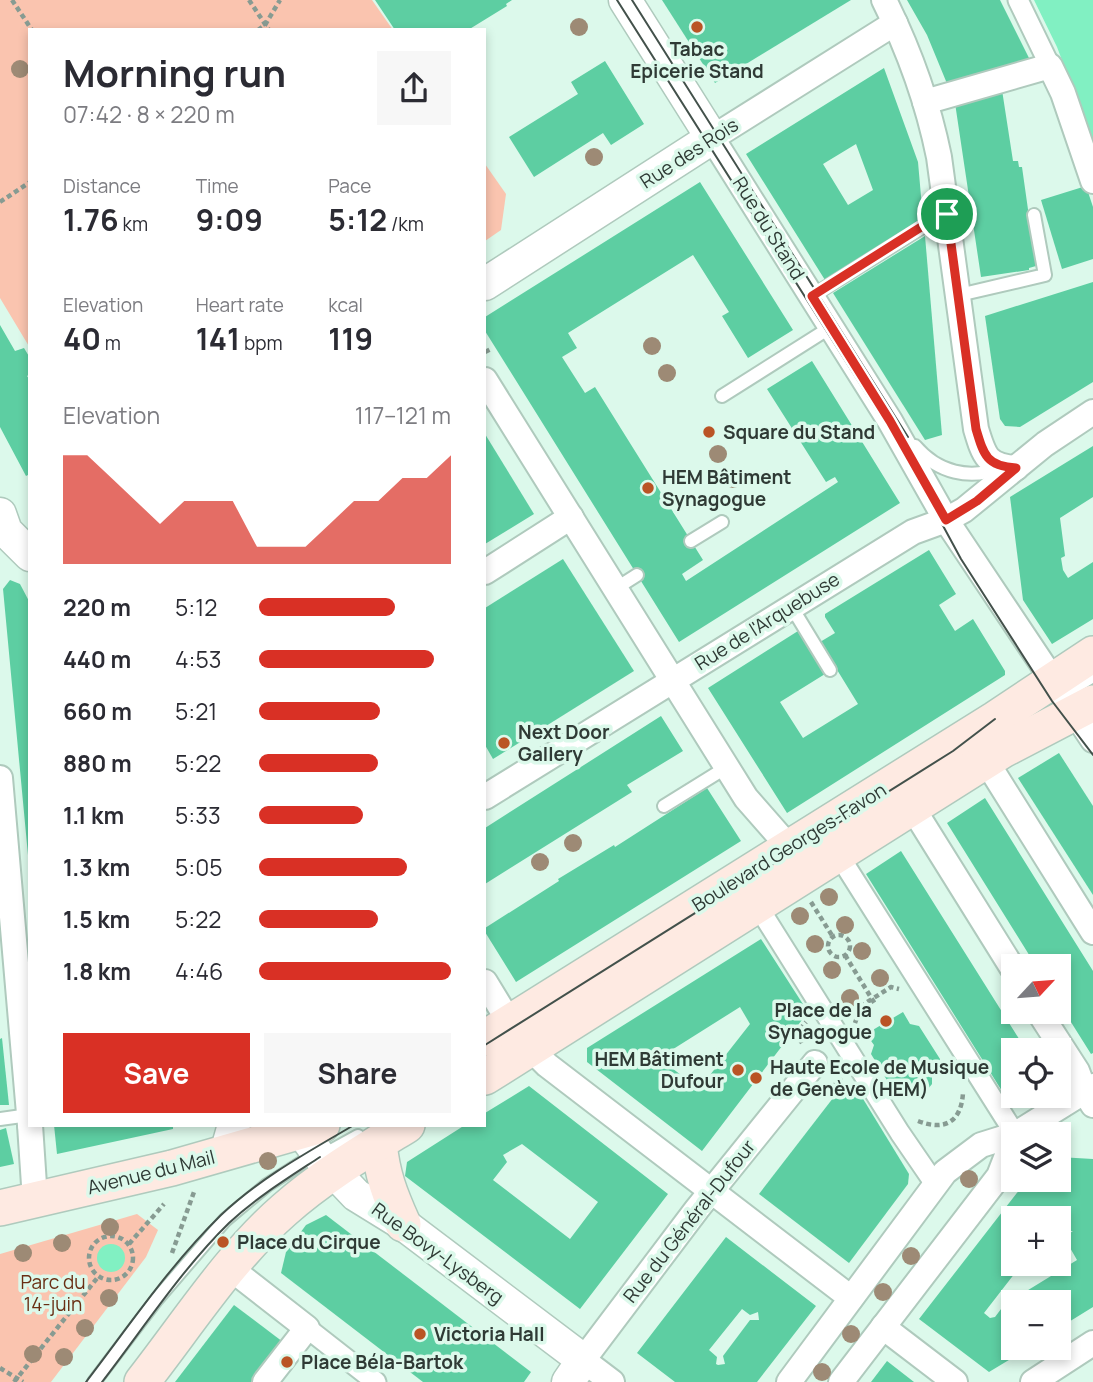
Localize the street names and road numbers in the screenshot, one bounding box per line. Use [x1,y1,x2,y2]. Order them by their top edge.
street label: Rue des Rois [635,112,743,194]
street label: Rue du Stand [727,172,811,284]
street label: Rue de l'Arquebuse [690,566,844,676]
street label: Boulevard Georges-Favon [687,777,891,917]
street label: Rue du Général-Dufour [617,1134,761,1308]
street label: Avenue du Mail [84,1144,218,1200]
street label: Rue Bovy-Lysberg [367,1196,509,1310]

